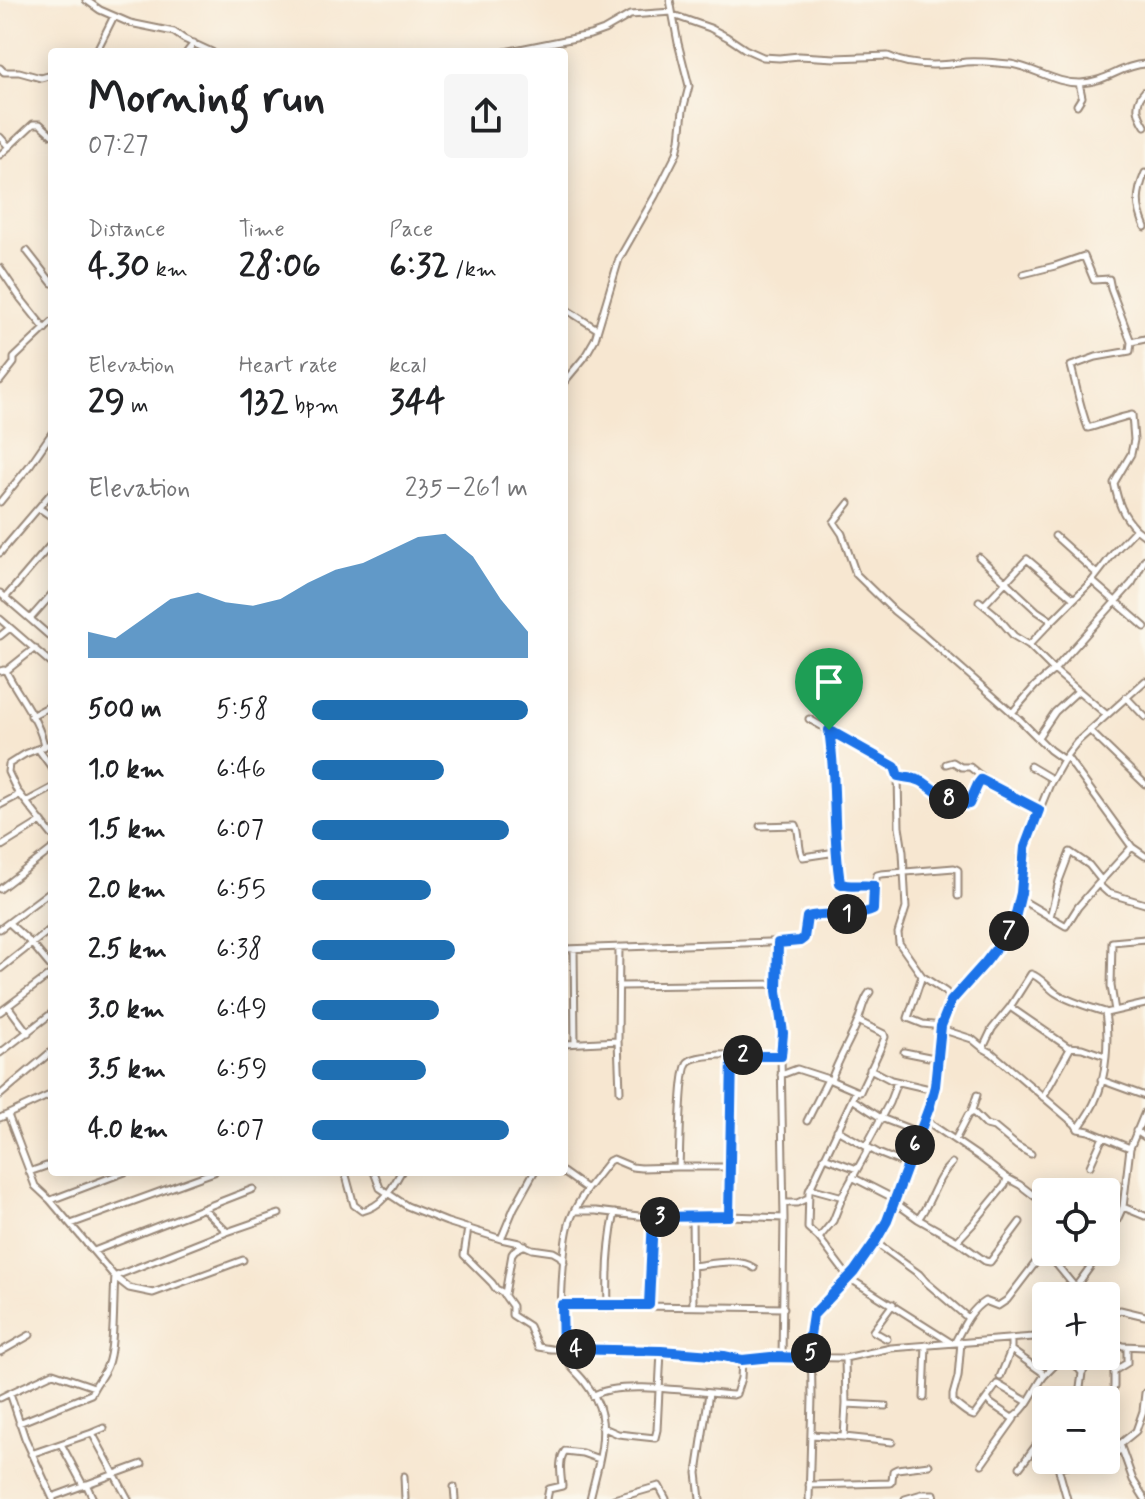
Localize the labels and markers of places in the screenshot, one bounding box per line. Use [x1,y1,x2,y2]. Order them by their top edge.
pin [795,648,863,730]
pin: 8 [929,779,969,819]
pin: 1 [827,894,867,934]
pin: 7 [989,911,1029,951]
pin: 2 [723,1035,763,1075]
pin: 6 [895,1125,935,1165]
pin: 3 [640,1197,680,1237]
pin: 4 [556,1329,596,1369]
pin: 5 [791,1333,831,1373]

